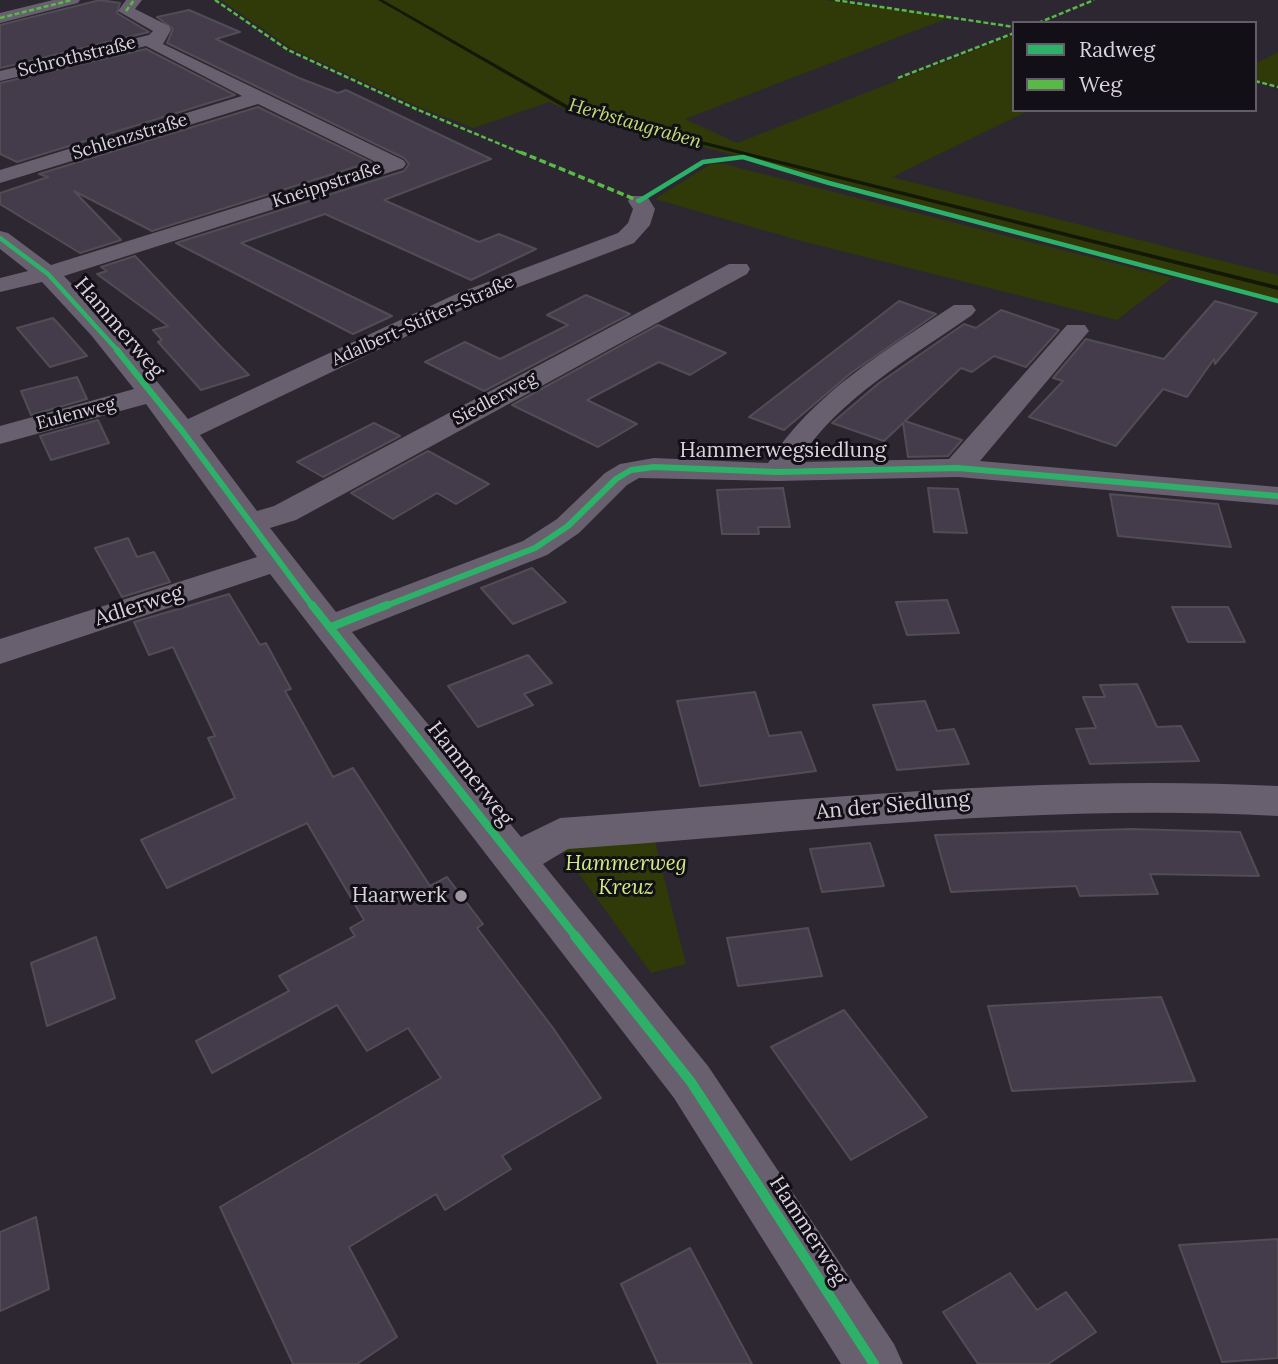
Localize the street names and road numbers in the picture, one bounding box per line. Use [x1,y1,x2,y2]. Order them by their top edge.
street label: Schrothstraße [16,32,138,82]
street label: Schlenzstraße [70,109,190,165]
street label: Kneippstraße [270,157,384,213]
street label: Adalbert-Stifter-Straße [328,271,518,371]
street label: Hammerweg [69,273,169,383]
street label: Siedlerweg [449,368,541,430]
street label: Eulenweg [34,393,118,435]
street label: Hammerwegsiedlung [680,438,886,464]
street label: Adlerweg [92,580,186,632]
street label: Hammerweg [422,717,518,831]
street label: An der Siedlung [815,787,971,825]
street label: Hammerweg [763,1172,853,1290]

